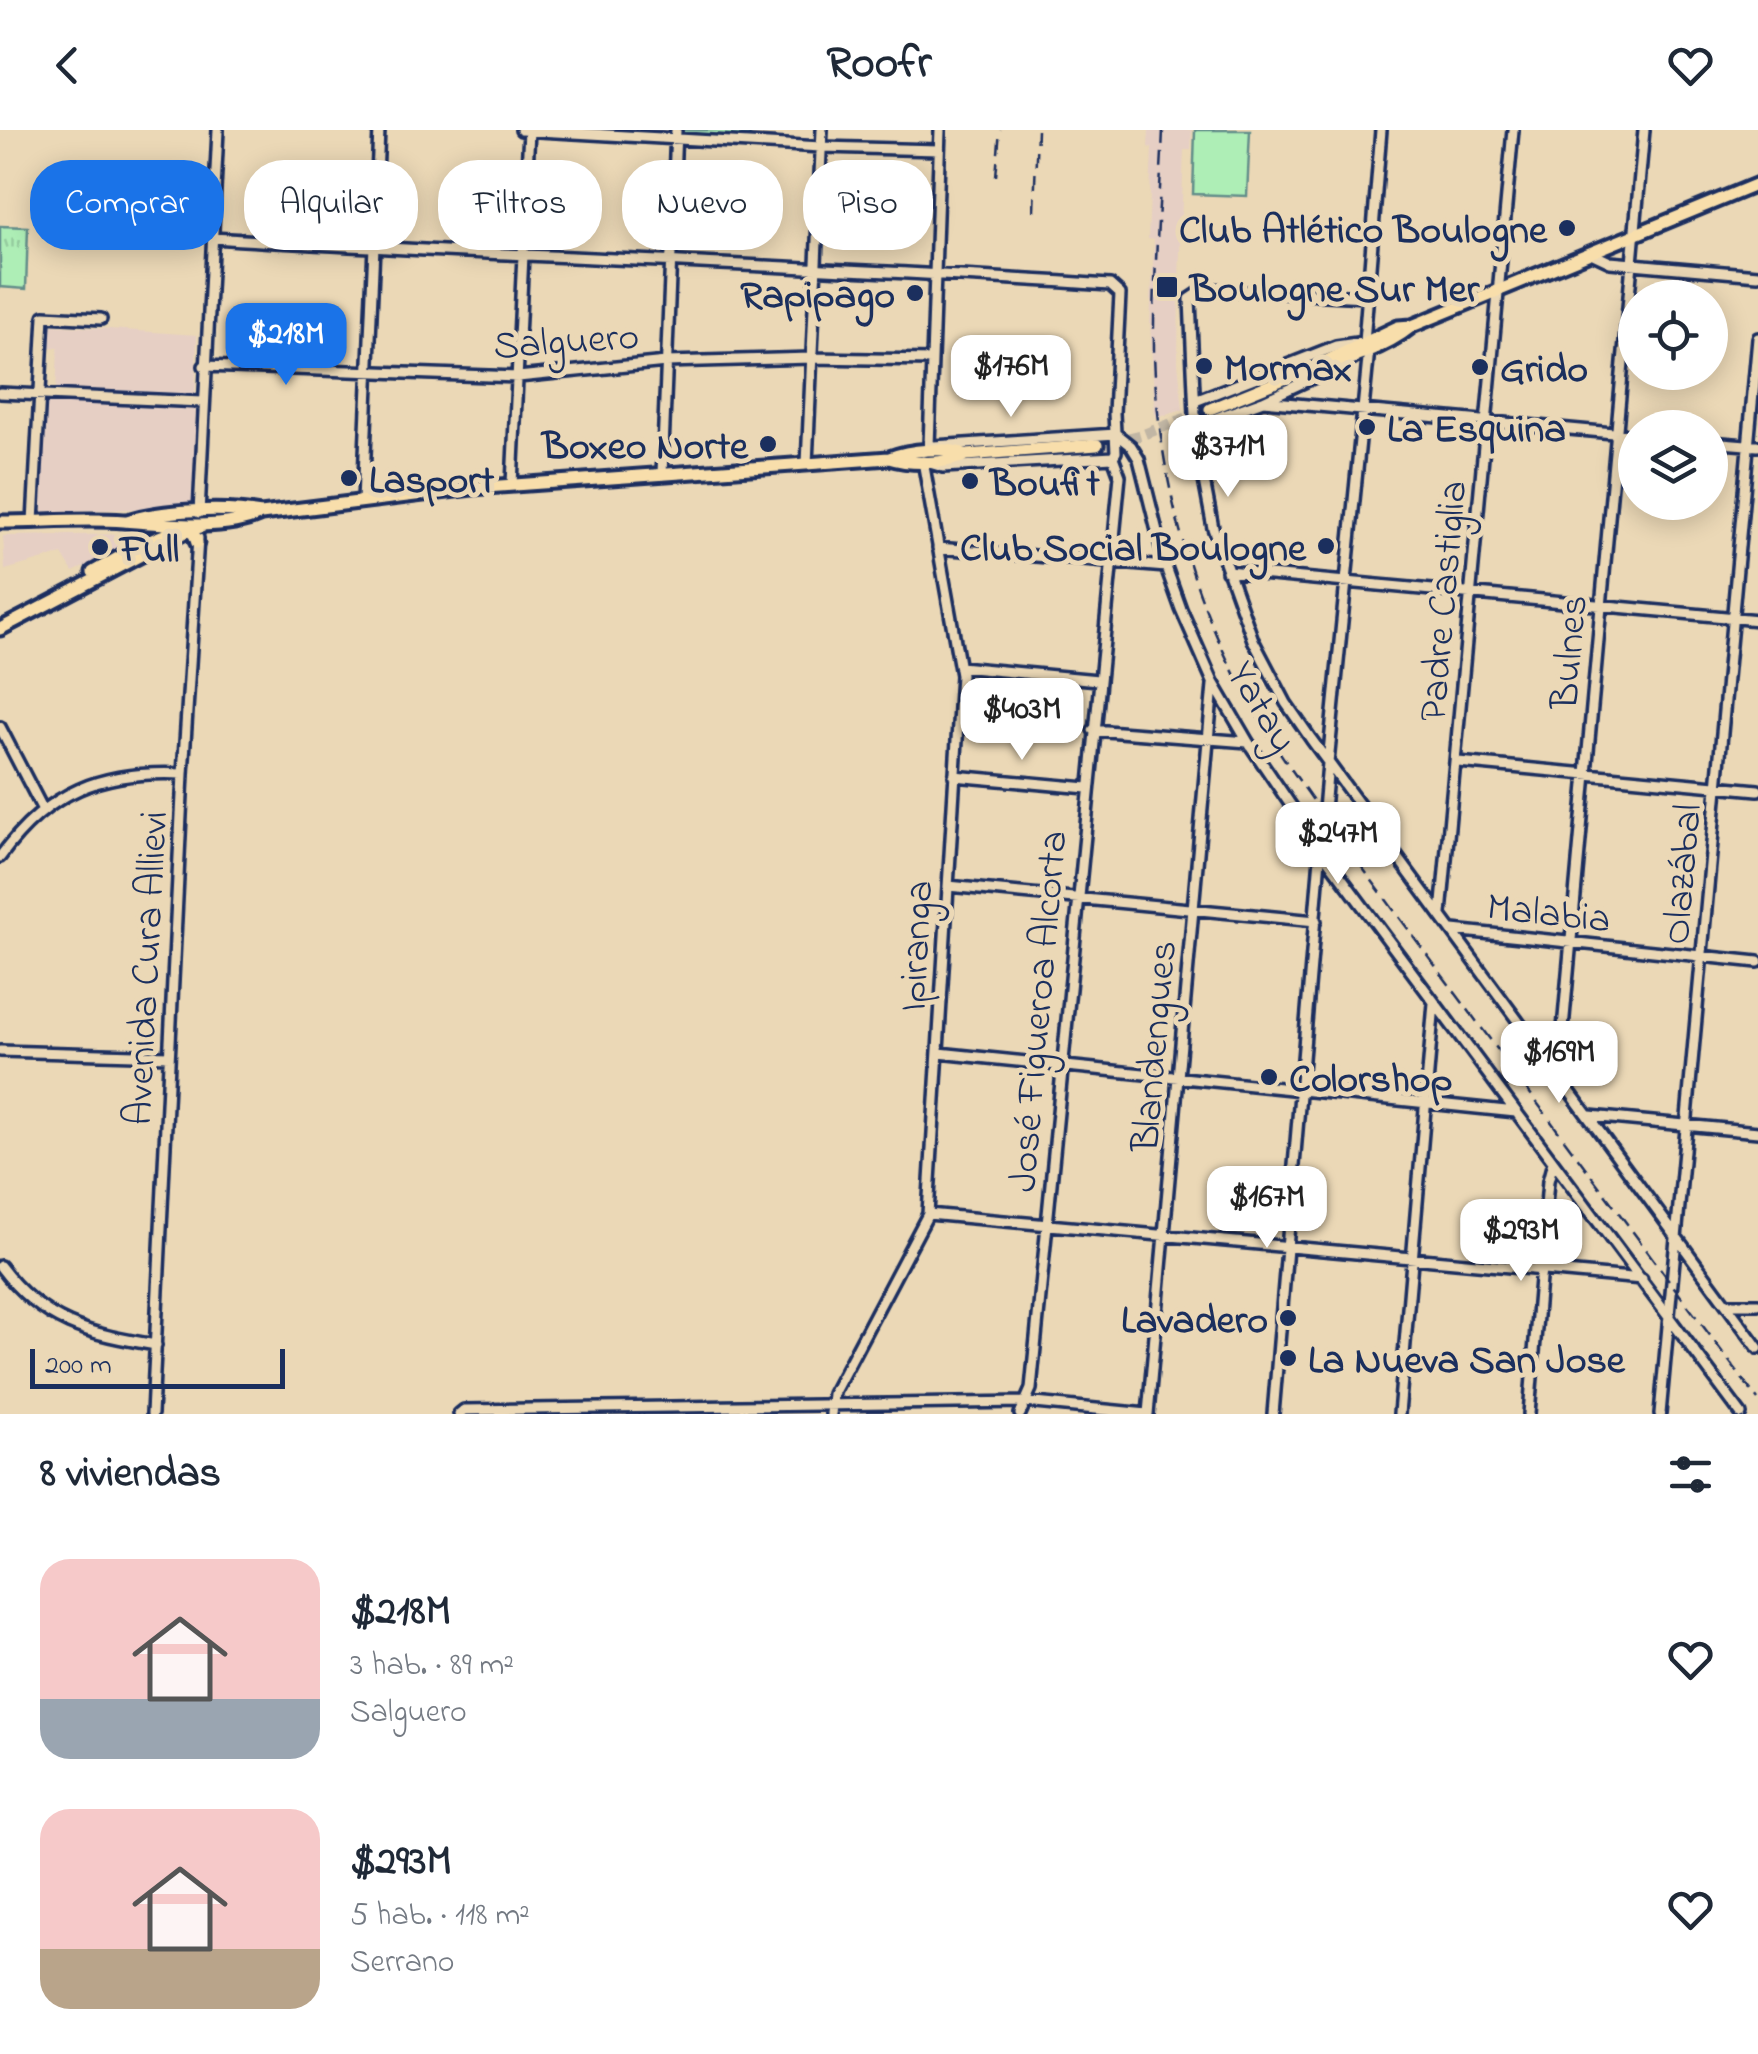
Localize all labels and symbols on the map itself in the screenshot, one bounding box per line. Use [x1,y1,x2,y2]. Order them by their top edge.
place label: Club Atlético Boulogne [1179,203,1548,262]
marker: Club Atlético Boulogne [1556,217,1578,239]
place label: Boulogne Sur Mer [1188,262,1481,321]
place label: Rapipago [740,268,895,327]
marker: Boulogne Sur Mer [1154,274,1180,300]
marker: Rapipago [904,282,926,304]
pin: $218M [216,303,356,388]
street label: Salguero [491,309,641,378]
pin: $176M [941,335,1081,420]
place label: Mormax [1224,341,1352,400]
place label: Grido [1500,342,1588,401]
marker: Mormax [1193,355,1215,377]
marker: Grido [1469,356,1491,378]
place label: La Esquina [1387,402,1566,461]
pin: $371M [1158,415,1298,500]
marker: La Esquina [1356,416,1378,438]
place label: Boxeo Norte [540,419,749,478]
marker: Boxeo Norte [757,433,779,455]
place label: Lasport [369,453,495,512]
place label: Boufit [988,456,1100,515]
marker: Lasport [338,467,360,489]
marker: Boufit [959,470,981,492]
street label: Padre Castiglia [1406,478,1485,724]
place label: Club Social Boulogne [960,521,1307,580]
place label: Full [118,522,179,581]
marker: Club Social Boulogne [1315,535,1337,557]
marker: Full [89,536,111,558]
street label: Bulnes [1537,593,1606,713]
street label: Yatay [1210,651,1310,765]
pin: $403M [952,678,1092,763]
pin: $247M [1268,802,1408,887]
street label: Olazábal [1649,802,1720,947]
street label: Avenida Cura Allievi [111,810,186,1127]
street label: José Figueroa Alcorta [995,828,1086,1195]
street label: Ipiranga [886,879,951,1014]
street label: Malabia [1484,880,1613,951]
street label: Blandengues [1118,938,1195,1155]
pin: $169M [1489,1021,1629,1106]
place label: Colorshop [1289,1052,1452,1111]
marker: Colorshop [1258,1066,1280,1088]
pin: $167M [1197,1166,1337,1251]
pin: $293M [1451,1199,1591,1284]
place label: Lavadero [1121,1293,1268,1352]
marker: Lavadero [1277,1307,1299,1329]
place label: La Nueva San Jose [1308,1333,1626,1392]
scale bar [30,1344,285,1388]
marker: La Nueva San Jose [1277,1347,1299,1369]

